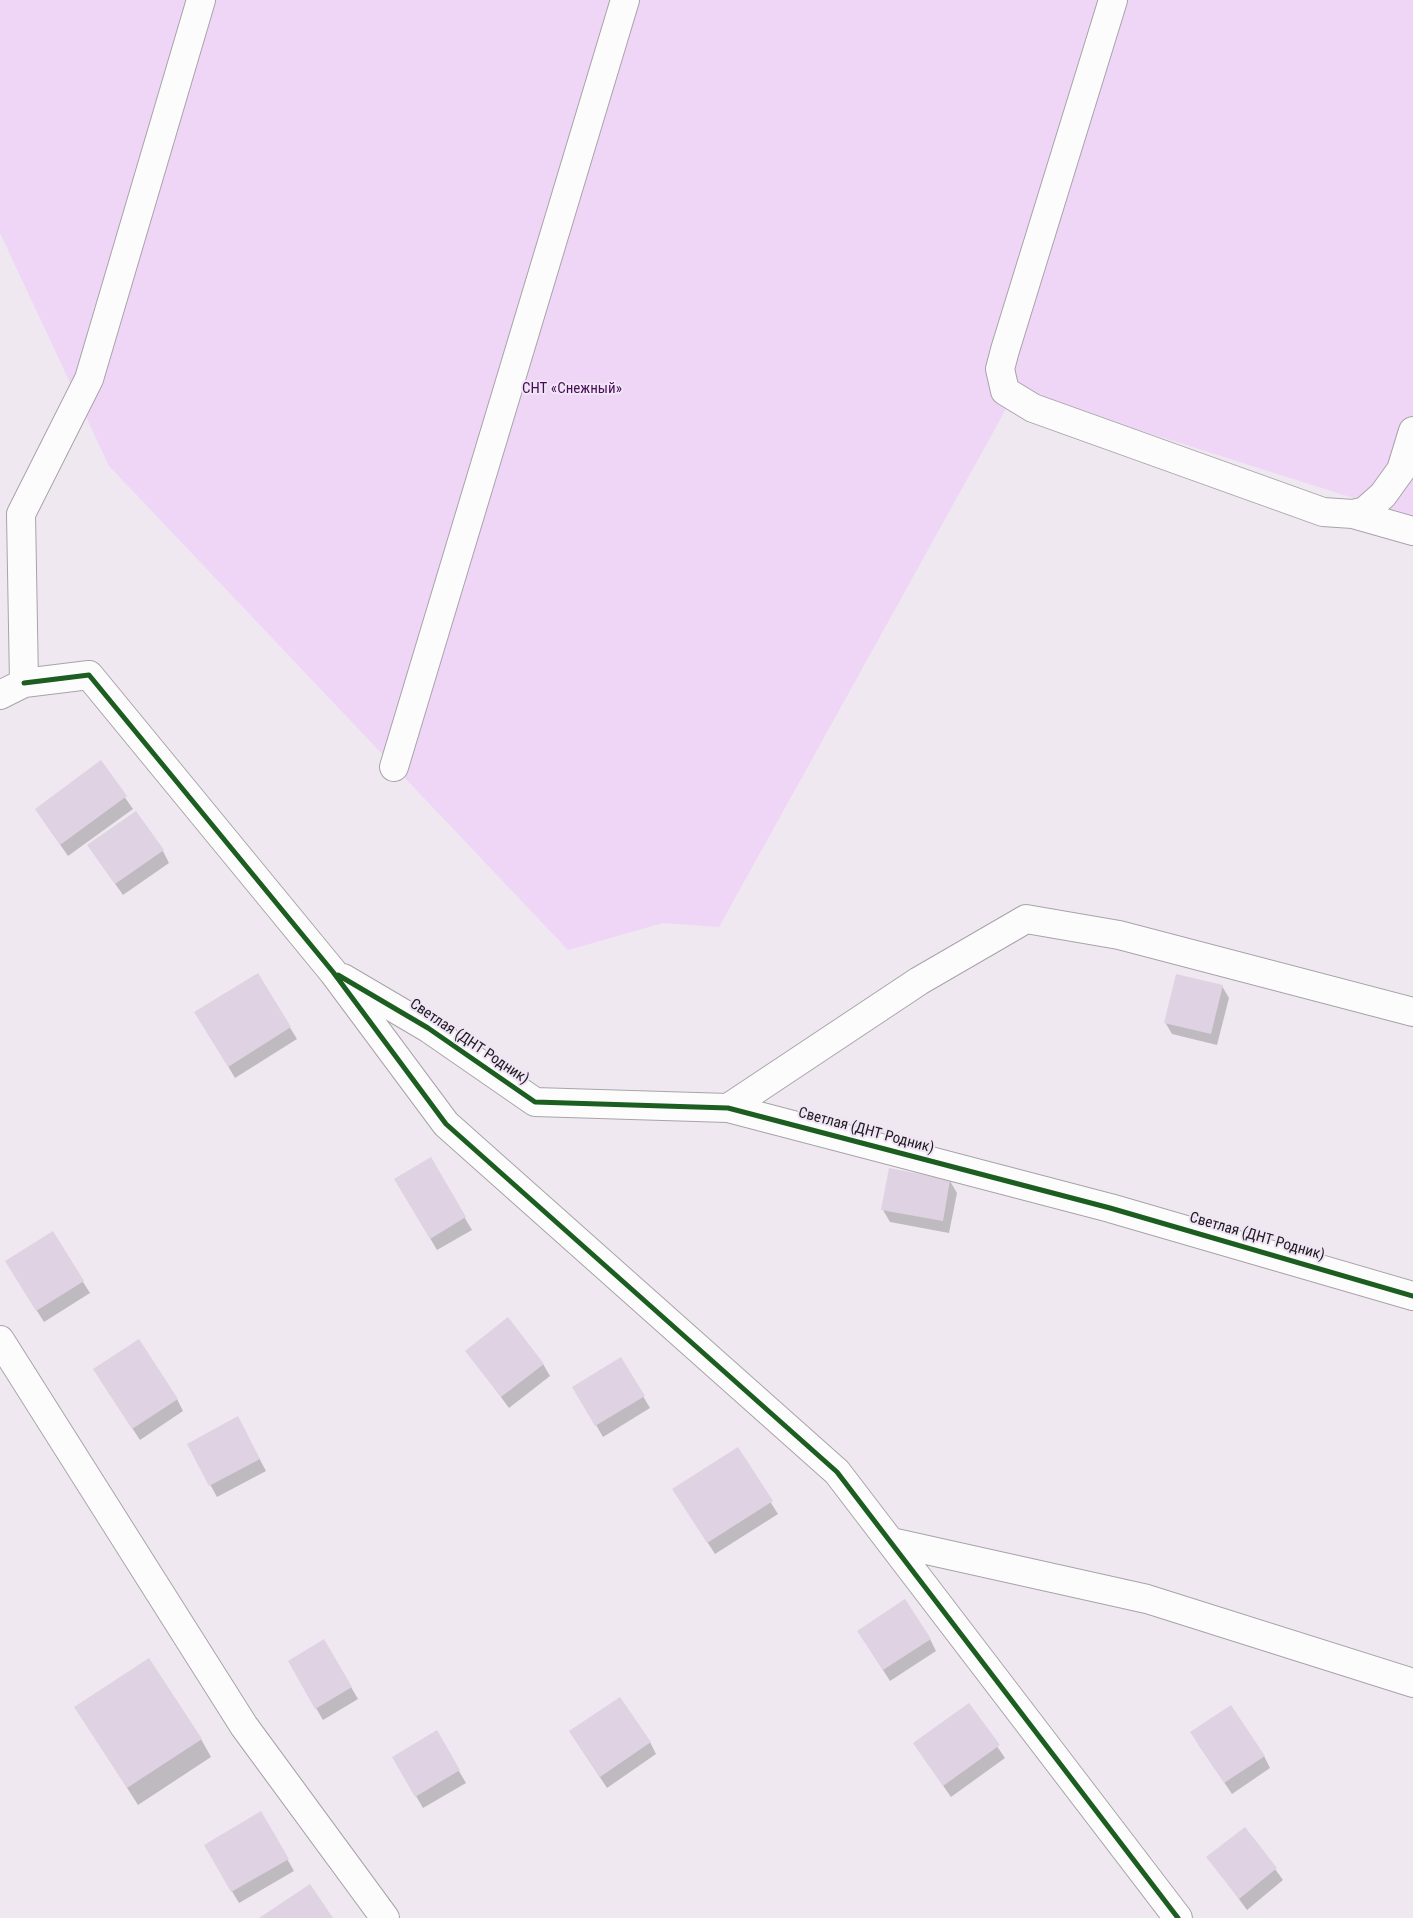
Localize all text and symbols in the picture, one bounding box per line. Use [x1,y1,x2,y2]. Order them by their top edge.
park label: СНТ «Снежный» [522,380,622,398]
street label: Светлая (ДНТ Родник) [406,995,532,1089]
street label: Светлая (ДНТ Родник) [796,1104,936,1158]
street label: Светлая (ДНТ Родник) [1187,1209,1327,1265]

